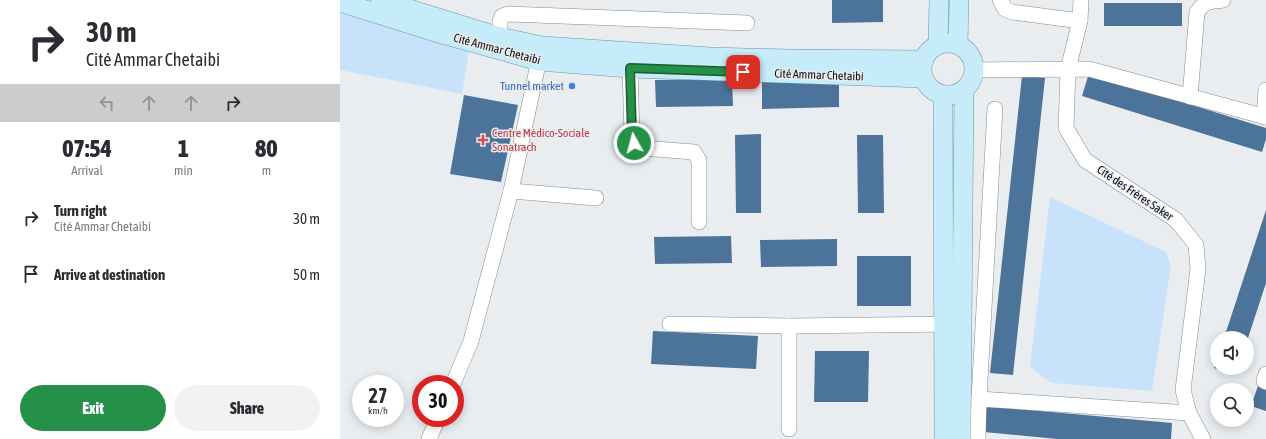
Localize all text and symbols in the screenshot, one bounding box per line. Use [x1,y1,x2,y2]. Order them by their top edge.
icon: right [20,16,72,68]
text: 30 m [86,16,136,48]
street label: Cité Ammar Chetaibi [452,31,542,67]
text: Cité Ammar Chetaibi [86,49,220,70]
pin [726,55,760,89]
icon: arrive [732,61,754,83]
street label: Cité Ammar Chetaibi [774,66,864,84]
place label: Tunnel market [500,79,565,93]
marker: Tunnel market [567,81,577,91]
icon: left [96,92,118,114]
icon: ahead [138,92,160,114]
icon: ahead [180,92,202,114]
icon: right [222,92,244,114]
position arrow [613,122,655,164]
place label: Centre Médico-Sociale Sonatrach [492,126,590,154]
marker: Centre Médico-Sociale Sonatrach [477,134,489,146]
text: 07:54 [62,135,112,162]
text: 1 [178,135,189,162]
text: 80 [255,135,278,162]
street label: Cité des Frères Saker [1094,162,1176,224]
text: Arrival [71,163,103,178]
text: min [174,163,193,178]
text: m [262,163,271,178]
text: Turn right [54,202,107,219]
icon: right [20,207,42,229]
text: 30 m [293,210,320,227]
text: Cité Ammar Chetaibi [54,219,151,234]
icon: arrive [20,263,42,285]
text: Arrive at destination [54,266,165,283]
text: 50 m [293,266,320,283]
map controls [1210,331,1254,427]
button: sound [1210,331,1254,375]
speed limit sign: 30 [412,375,464,427]
button: search [1210,383,1254,427]
text: 27 [369,384,387,407]
button: Exit [20,385,166,431]
button: Share [174,385,320,431]
text: km/h [368,405,388,416]

